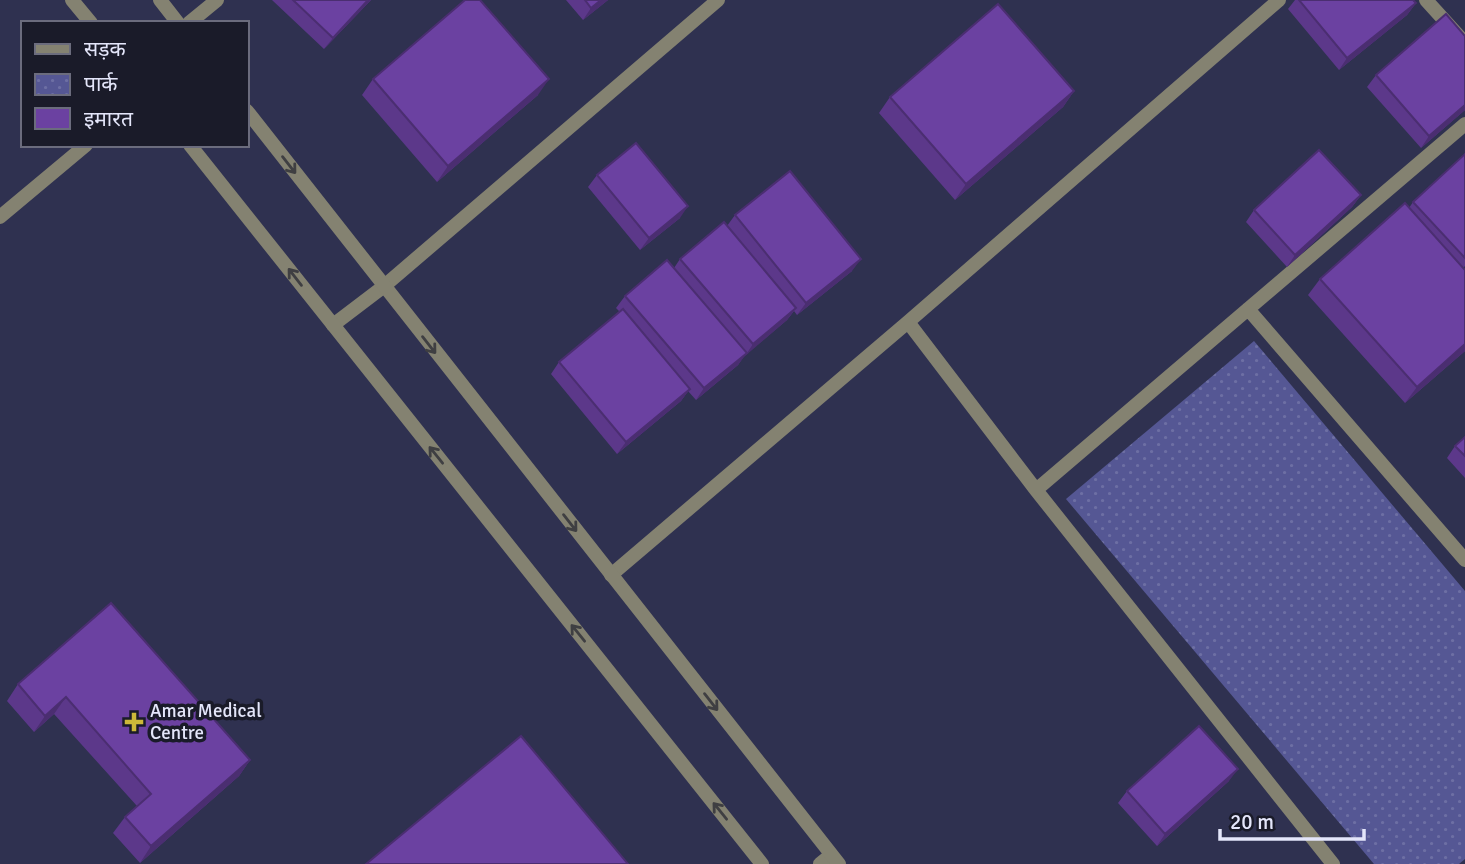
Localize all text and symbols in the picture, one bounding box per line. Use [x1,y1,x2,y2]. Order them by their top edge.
legend [21,21,248,147]
text: सड़क [84,36,126,62]
text: पार्क [84,71,118,97]
text: इमारत [84,106,134,132]
one-way arrow [281,156,296,174]
one-way arrow [287,268,302,286]
one-way arrow [421,335,436,353]
one-way arrow [429,446,444,464]
one-way arrow [562,513,578,531]
one-way arrow [570,624,586,642]
one-way arrow [703,692,718,710]
place label: Amar Medical Centre [150,699,262,745]
marker: Amar Medical Centre [124,712,144,732]
scale bar [1220,798,1364,842]
one-way arrow [712,802,727,820]
text: 20 m [1230,809,1274,835]

